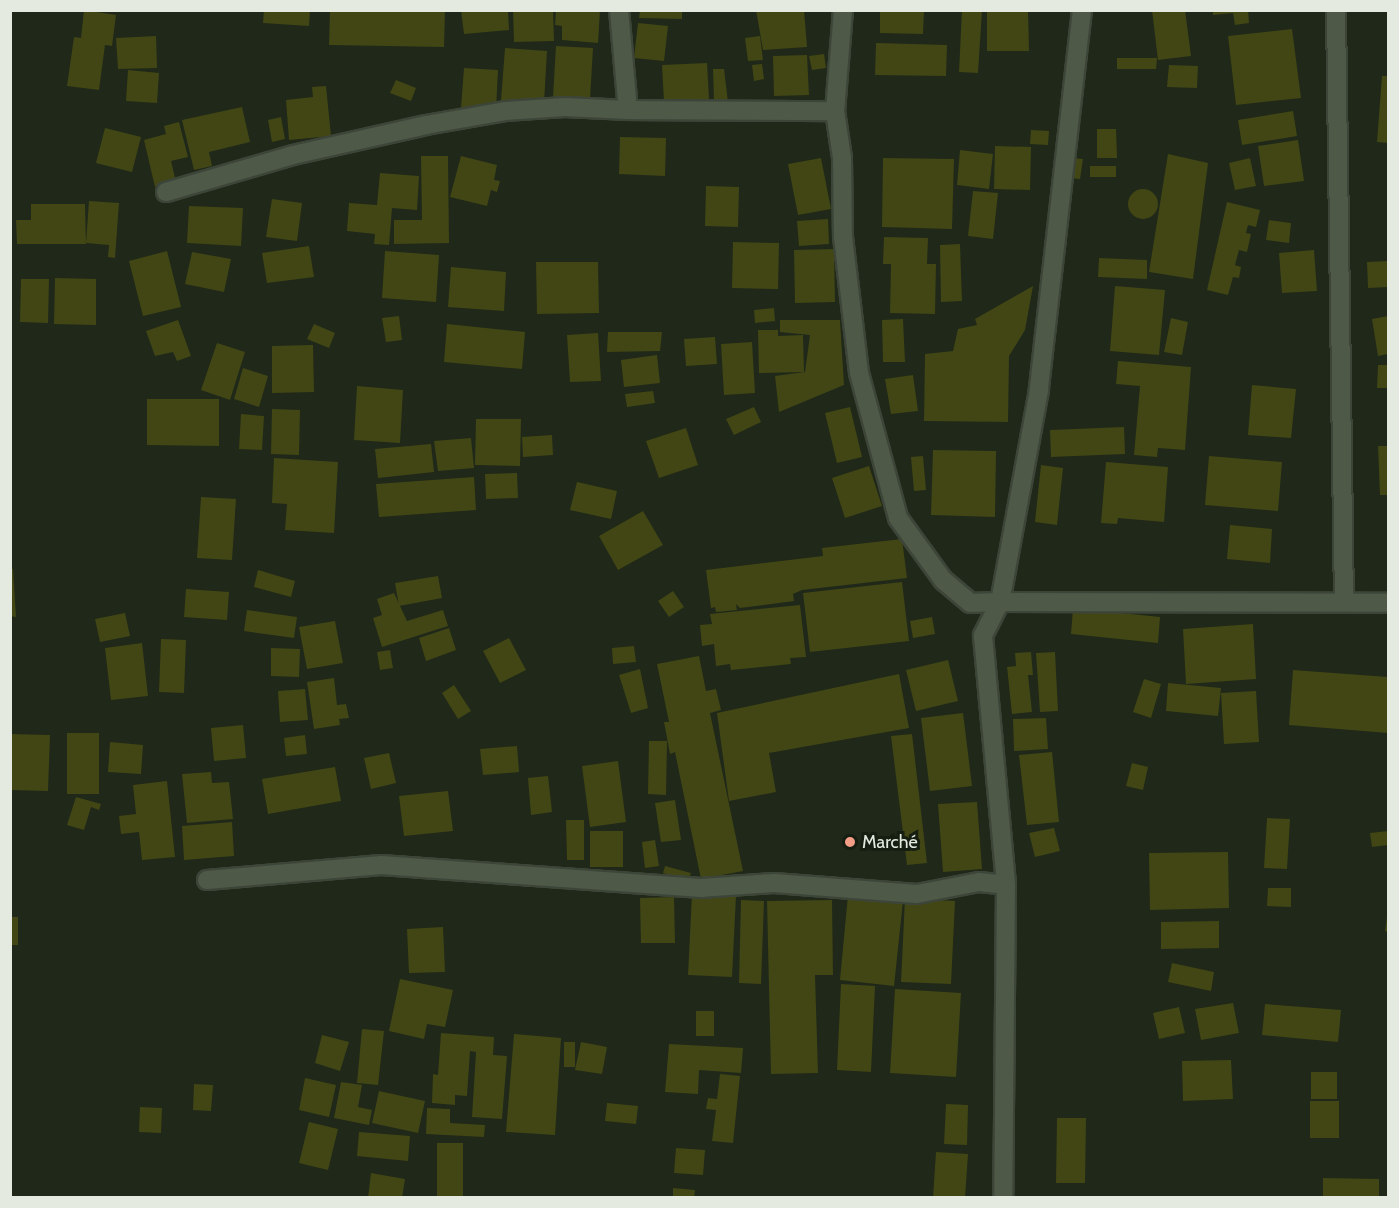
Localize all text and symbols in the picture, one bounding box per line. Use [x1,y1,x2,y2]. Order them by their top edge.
place label: Marché [862,831,918,853]
marker: Marché [843,835,857,849]

